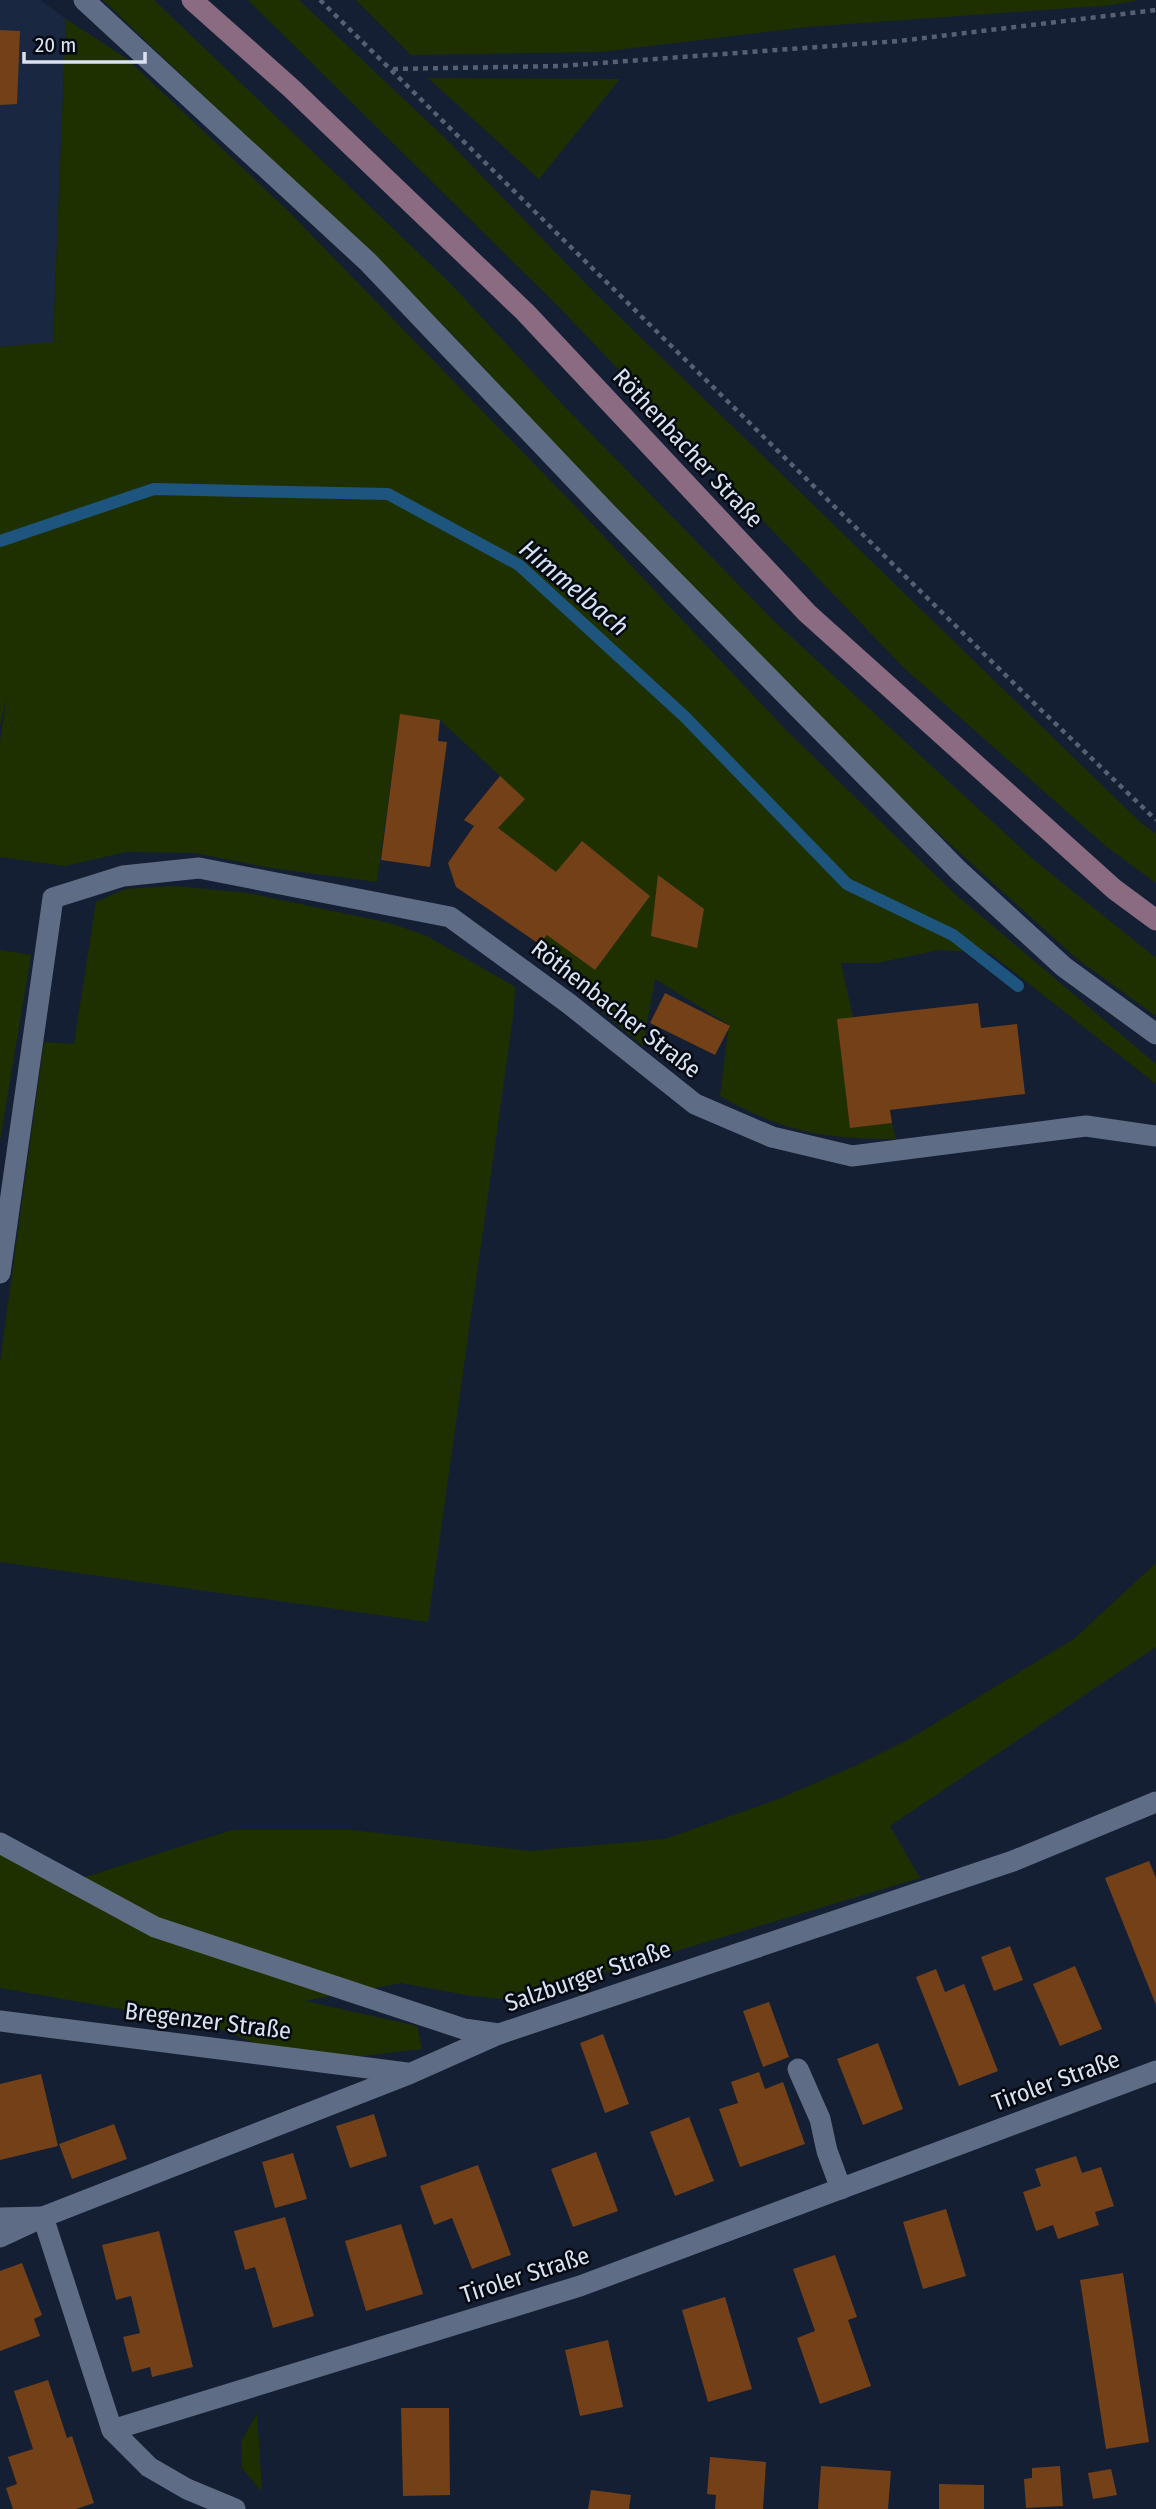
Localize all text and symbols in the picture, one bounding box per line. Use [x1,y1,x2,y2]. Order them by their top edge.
scale bar [24,21,145,65]
text: 20 m [35,32,76,58]
street label: Röthenbacher Straße [607,363,769,533]
water label: Himmelbach [513,533,635,643]
street label: Röthenbacher Straße [526,934,706,1084]
street label: Salzburger Straße [501,1935,675,2017]
street label: Bregenzer Straße [123,1997,293,2045]
street label: Tiroler Straße [989,2045,1123,2117]
street label: Tiroler Straße [457,2241,593,2309]

